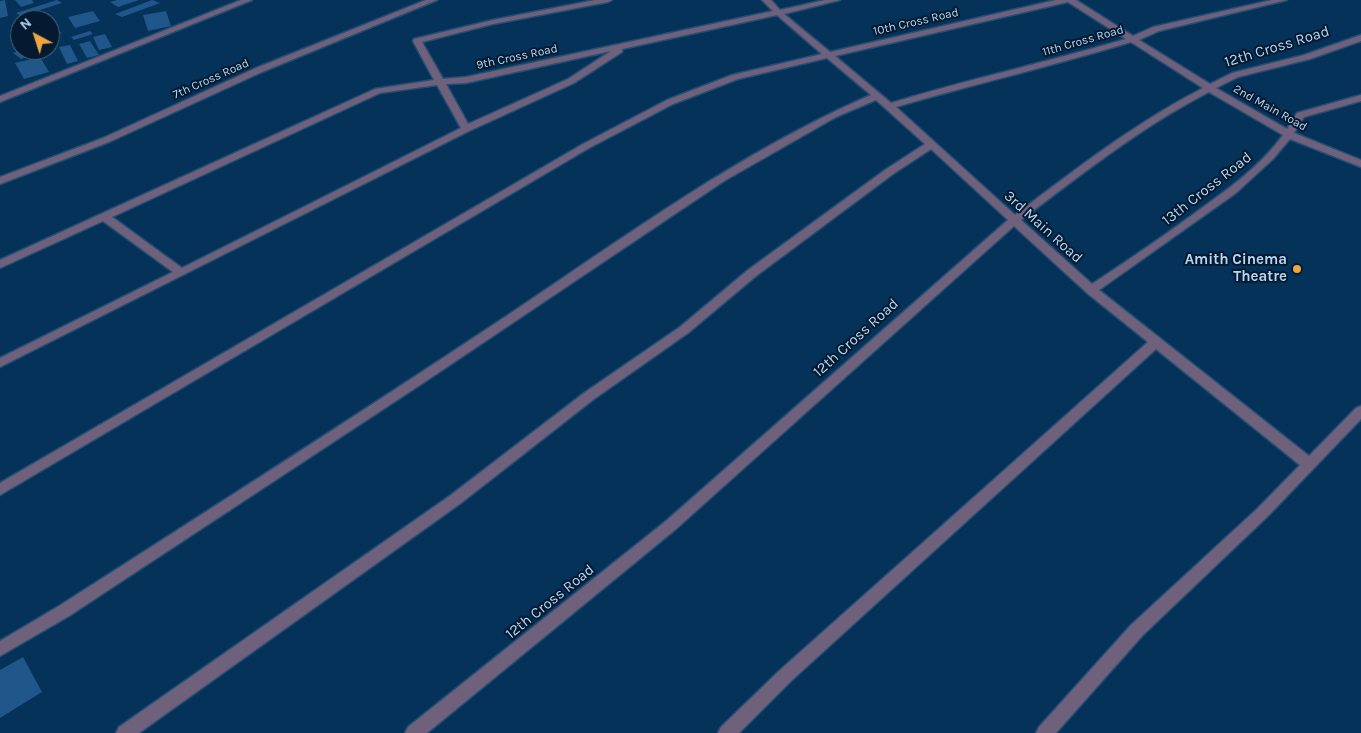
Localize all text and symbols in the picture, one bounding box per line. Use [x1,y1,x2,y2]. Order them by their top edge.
street label: 10th Cross Road [872,5,960,39]
north arrow [10,10,60,60]
text: N [16,14,35,34]
street label: 11th Cross Road [1041,23,1125,59]
street label: 12th Cross Road [1222,23,1332,71]
street label: 9th Cross Road [475,41,559,73]
street label: 7th Cross Road [171,56,251,102]
street label: 2nd Main Road [1231,82,1309,134]
street label: 13th Cross Road [1159,148,1255,230]
street label: 3rd Main Road [1000,187,1086,267]
place label: Amith Cinema Theatre [1185,251,1287,286]
marker: Amith Cinema Theatre [1291,263,1303,275]
street label: 12th Cross Road [810,295,902,381]
street label: 12th Cross Road [502,561,598,643]

